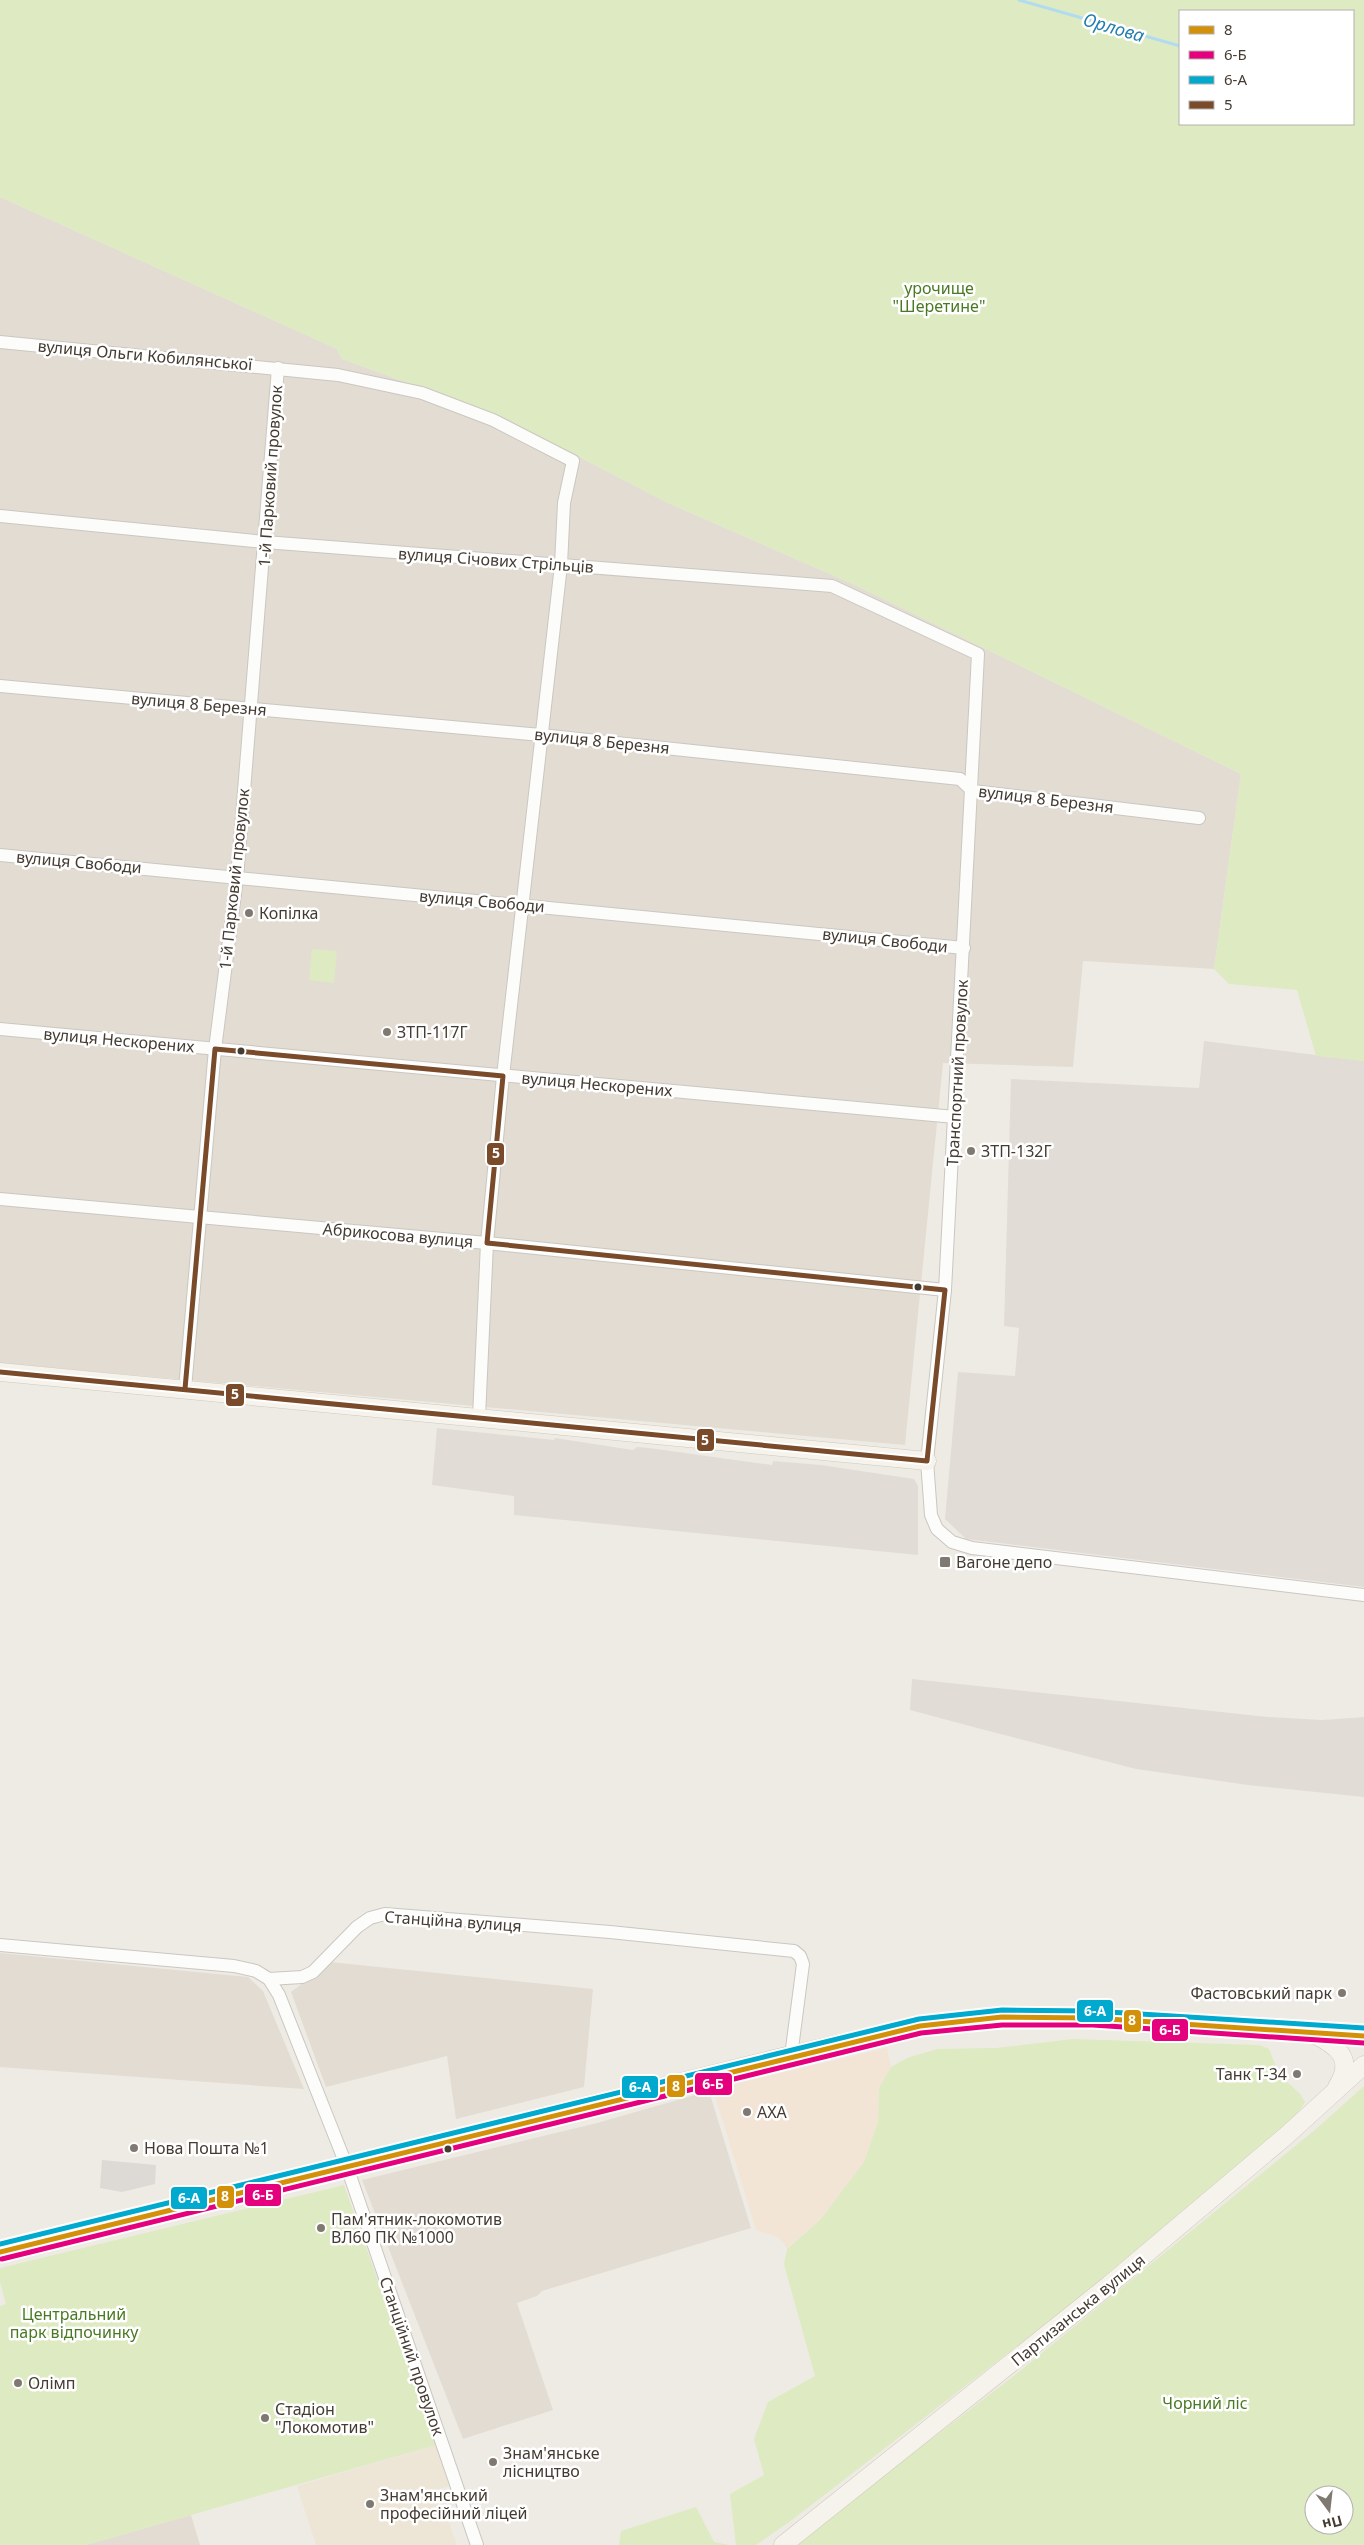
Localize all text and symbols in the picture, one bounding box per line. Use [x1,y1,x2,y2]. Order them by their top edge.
water label: Орлова [1081,7,1147,47]
legend [1179,10,1354,125]
text: 8 [1224,19,1233,39]
text: 6-Б [1224,44,1247,64]
text: 6-А [1224,69,1247,89]
text: 5 [1224,94,1233,114]
park label: урочище "Шеретине" [893,277,985,317]
street label: вулиця Ольги Кобилянської [37,335,253,375]
street label: 1-й Парковий провулок [253,384,287,568]
street label: вулиця Січових Стрільців [398,542,594,578]
street label: вулиця 8 Березня [130,687,268,721]
street label: вулиця 8 Березня [533,723,671,759]
street label: вулиця 8 Березня [977,780,1115,818]
street label: 1-й Парковий провулок [214,787,255,971]
street label: вулиця Свободи [15,846,143,878]
street label: вулиця Свободи [418,885,546,917]
place label: Копілка [259,902,318,924]
marker: Копілка [243,907,255,919]
street label: вулиця Свободи [821,922,949,958]
street label: Транспортний провулок [941,978,973,1167]
place label: ЗТП-117Г [397,1021,468,1043]
street label: вулиця Нескорених [43,1022,196,1058]
marker: ЗТП-117Г [381,1026,393,1038]
unlabelled marker [236,1046,246,1056]
street label: вулиця Нескорених [521,1066,674,1102]
place label: ЗТП-132Г [981,1140,1052,1162]
line badge: 5 [486,1142,505,1166]
text: 5 [492,1143,500,1162]
marker: ЗТП-132Г [965,1145,977,1157]
street label: Абрикосова вулиця [322,1217,474,1253]
unlabelled marker [913,1282,923,1292]
line badge: 5 [225,1383,245,1407]
text: 5 [231,1384,239,1403]
line badge: 5 [696,1428,715,1452]
text: 5 [701,1430,709,1449]
place label: Вагоне депо [956,1551,1052,1573]
marker: Вагоне депо [938,1555,952,1569]
street label: Станційна вулиця [384,1905,522,1937]
place label: Фастовський парк [1190,1982,1332,2004]
marker: Фастовський парк [1336,1987,1348,1999]
line badge: 6-А [1076,1999,1114,2023]
text: 6-А [1084,2001,1106,2020]
line badge: 8 [1123,2009,1142,2033]
text: 8 [1128,2010,1136,2029]
line badge: 6-Б [1151,2018,1189,2042]
text: 6-Б [1159,2020,1181,2039]
place label: Танк Т-34 [1216,2063,1287,2085]
marker: Танк Т-34 [1291,2068,1303,2080]
line badge: 6-Б [694,2072,733,2096]
line badge: 8 [666,2074,686,2098]
text: 6-Б [702,2074,724,2093]
line badge: 6-А [621,2075,659,2099]
text: 8 [672,2076,680,2095]
text: 6-А [629,2077,651,2096]
place label: AXA [757,2101,788,2123]
marker: AXA [741,2106,753,2118]
place label: Нова Пошта №1 [144,2137,269,2159]
marker: Нова Пошта №1 [128,2142,140,2154]
unlabelled marker [443,2144,453,2154]
line badge: 6-Б [244,2183,282,2207]
line badge: 8 [216,2185,235,2209]
text: 6-Б [252,2185,274,2204]
line badge: 6-А [170,2186,208,2210]
text: 8 [221,2186,229,2205]
text: 6-А [178,2188,200,2207]
place label: Пам'ятник-локомотив ВЛ60 ПК №1000 [331,2208,502,2248]
marker: Пам'ятник-локомотив ВЛ60 ПК №1000 [315,2222,327,2234]
street label: Партизанська вулиця [1006,2249,1150,2371]
street label: Станційний провулок [374,2274,450,2439]
park label: Центральний парк відпочинку [10,2303,139,2343]
place label: Олімп [28,2372,76,2394]
marker: Олімп [12,2377,24,2389]
park label: Чорний ліс [1162,2392,1248,2414]
place label: Стадіон "Локомотив" [275,2398,374,2438]
marker: Стадіон "Локомотив" [259,2412,271,2424]
place label: Знам'янське лісництво [503,2442,600,2482]
marker: Знам'янське лісництво [487,2456,499,2468]
place label: Знам'янський професійний ліцей [380,2484,527,2524]
north arrow [1304,2485,1354,2535]
marker: Знам'янський професійний ліцей [364,2498,376,2510]
text: Пн [1320,2511,1345,2535]

